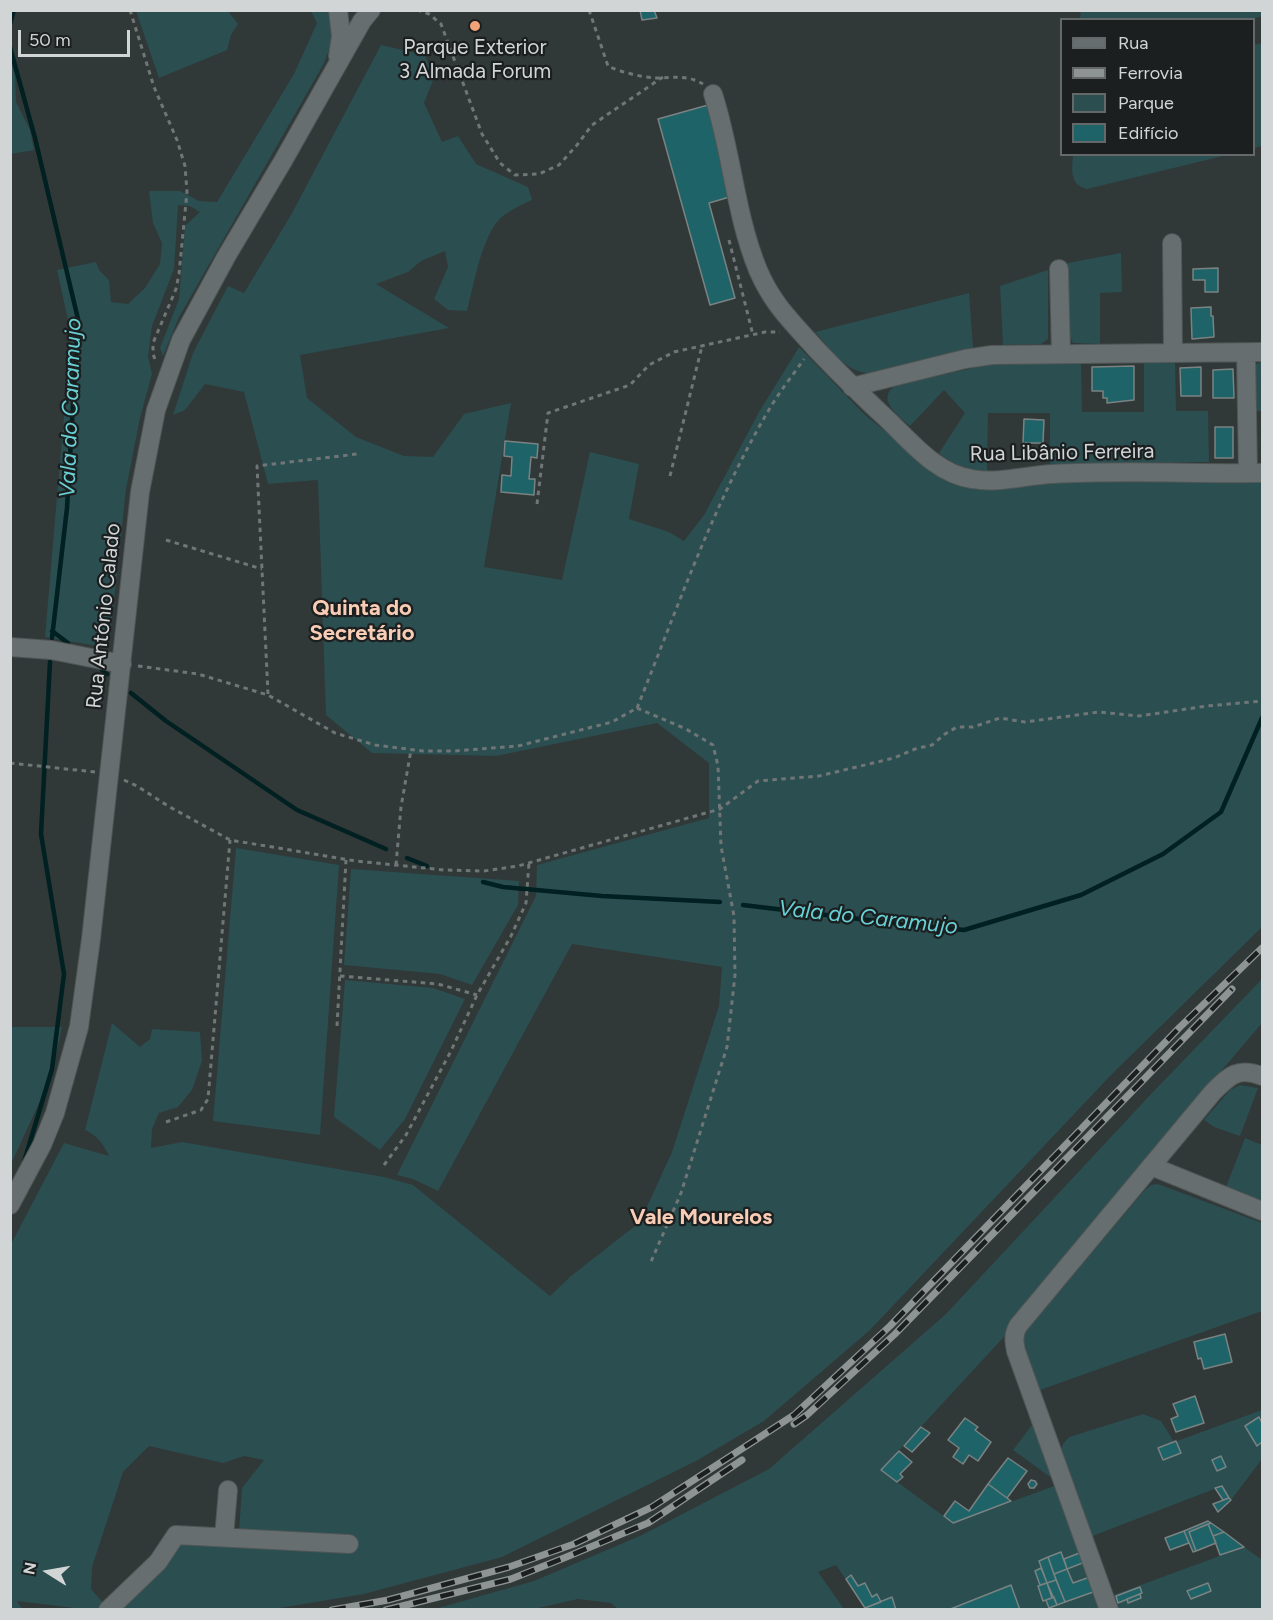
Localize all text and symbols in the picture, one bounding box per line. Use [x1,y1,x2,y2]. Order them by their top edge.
scale bar [21,18,134,56]
legend [1060,18,1255,156]
marker: Parque Exterior 3 Almada Forum [468,19,482,33]
text: 50 m [29,29,71,51]
text: Rua [1118,32,1149,54]
place label: Parque Exterior 3 Almada Forum [399,35,551,85]
text: Ferrovia [1118,62,1183,84]
text: Parque [1118,92,1174,114]
text: Edifício [1118,122,1179,144]
water label: Vala do Caramujo [55,317,87,499]
street label: Rua Libânio Ferreira [969,439,1155,467]
street label: Rua António Calado [82,522,126,710]
district label: Quinta do Secretário [309,596,415,648]
water label: Vala do Caramujo [777,895,959,941]
district label: Vale Mourelos [630,1205,772,1231]
north arrow [18,1542,78,1602]
text: N [19,1561,40,1576]

